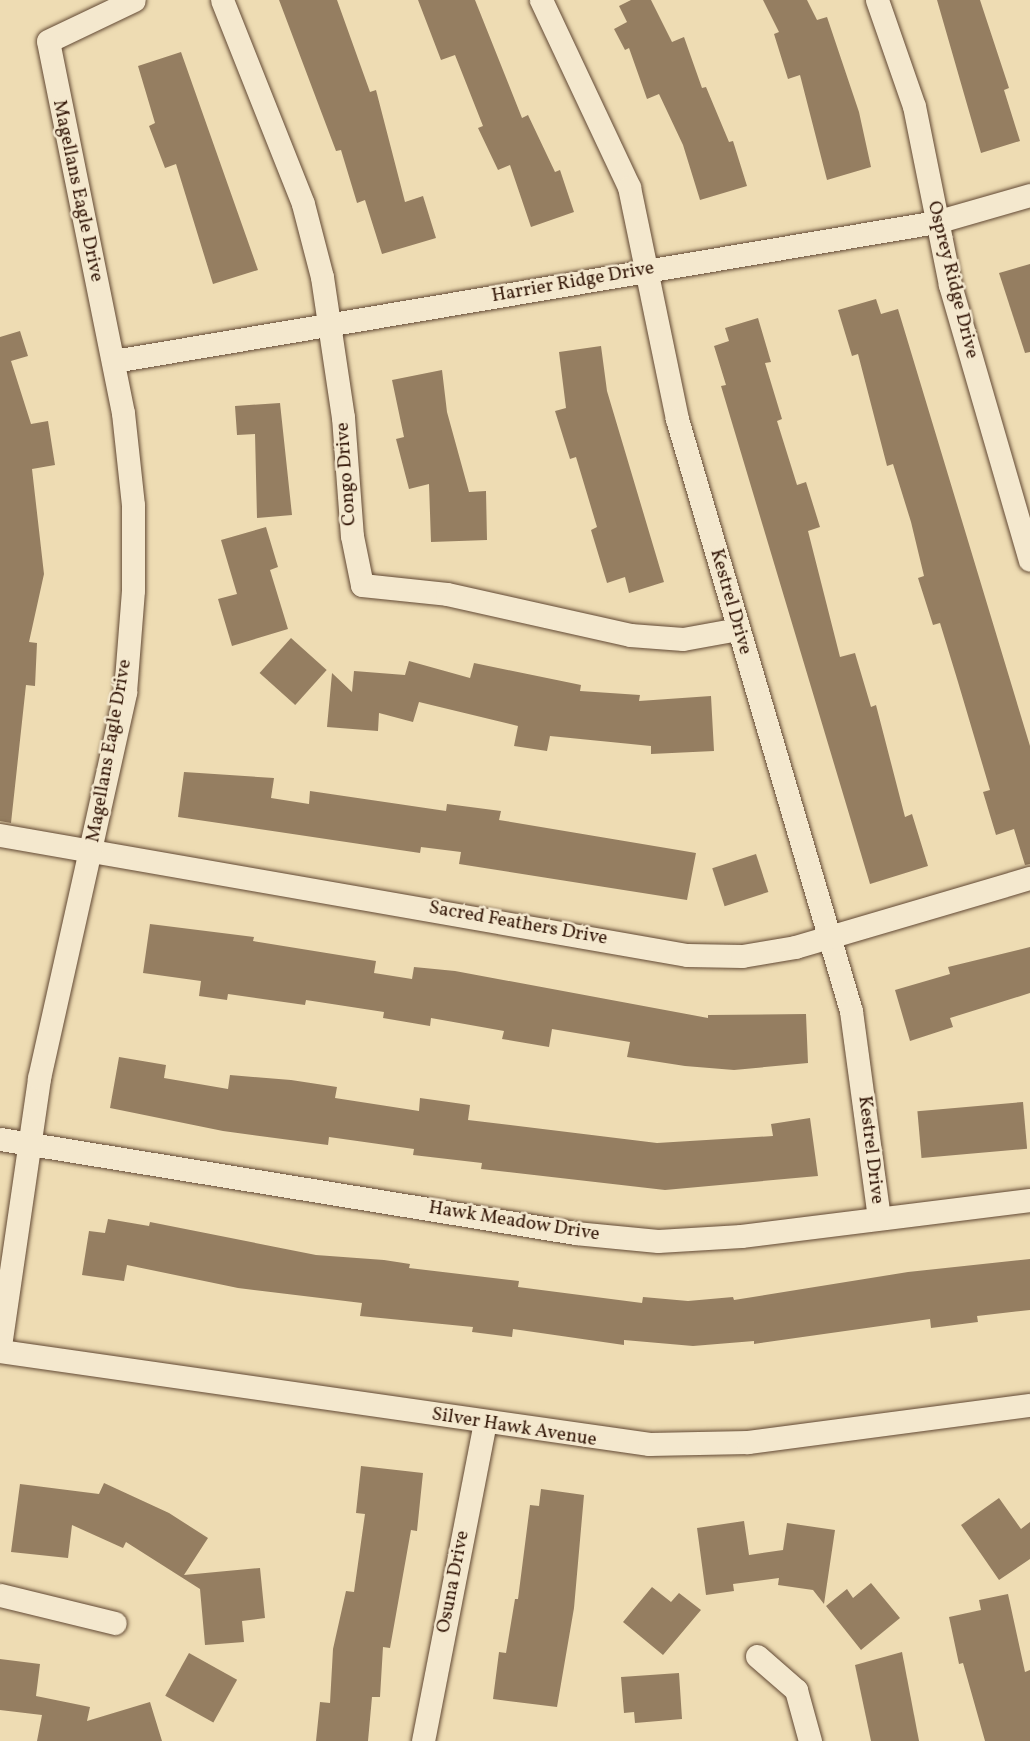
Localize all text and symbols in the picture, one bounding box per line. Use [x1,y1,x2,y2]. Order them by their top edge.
street label: Magellans Eagle Drive [47,98,107,284]
street label: Osprey Ridge Drive [921,199,983,361]
street label: Harrier Ridge Drive [490,257,656,309]
street label: Congo Drive [332,421,362,527]
street label: Kestrel Drive [704,547,756,657]
street label: Magellans Eagle Drive [83,658,137,844]
street label: Sacred Feathers Drive [427,897,609,951]
street label: Kestrel Drive [852,1095,888,1205]
street label: Hawk Meadow Drive [427,1197,601,1247]
street label: Silver Hawk Avenue [430,1404,598,1452]
street label: Osuna Drive [433,1529,475,1635]

